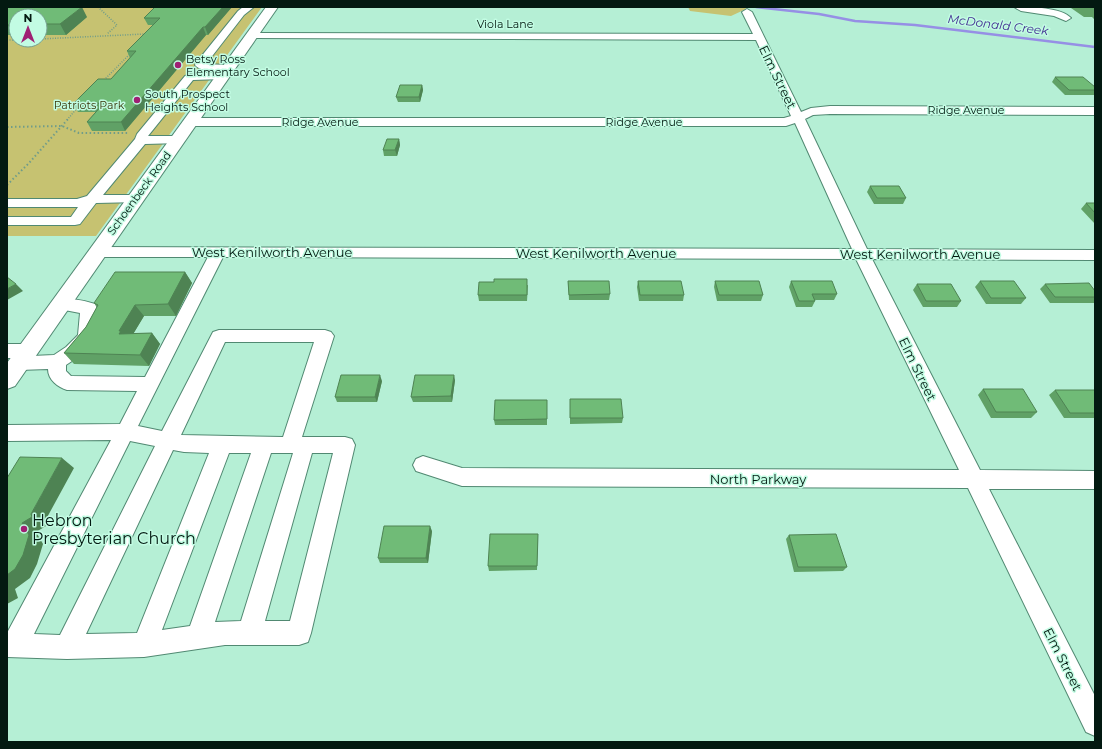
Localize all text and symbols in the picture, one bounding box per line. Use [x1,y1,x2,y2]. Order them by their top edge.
north arrow [8,8,48,48]
text: N [24,11,32,25]
water label: McDonald Creek [947,11,1050,38]
street label: Viola Lane [477,17,534,31]
street label: Elm Street [756,43,800,111]
place label: Betsy Ross Elementary School [186,52,290,79]
marker: Betsy Ross Elementary School [173,60,183,70]
place label: South Prospect Heights School [145,87,230,114]
marker: South Prospect Heights School [132,95,142,105]
park label: Patriots Park [54,98,125,112]
street label: Ridge Avenue [928,103,1005,117]
street label: Ridge Avenue [282,115,359,129]
street label: Ridge Avenue [606,115,683,129]
street label: Schoenbeck Road [104,149,174,237]
street label: West Kenilworth Avenue [192,244,352,260]
street label: West Kenilworth Avenue [516,245,676,261]
street label: West Kenilworth Avenue [840,246,1000,262]
street label: Elm Street [896,335,940,403]
street label: North Parkway [710,471,807,487]
place label: Hebron Presbyterian Church [32,511,196,548]
marker: Hebron Presbyterian Church [19,524,29,534]
street label: Elm Street [1040,625,1086,693]

